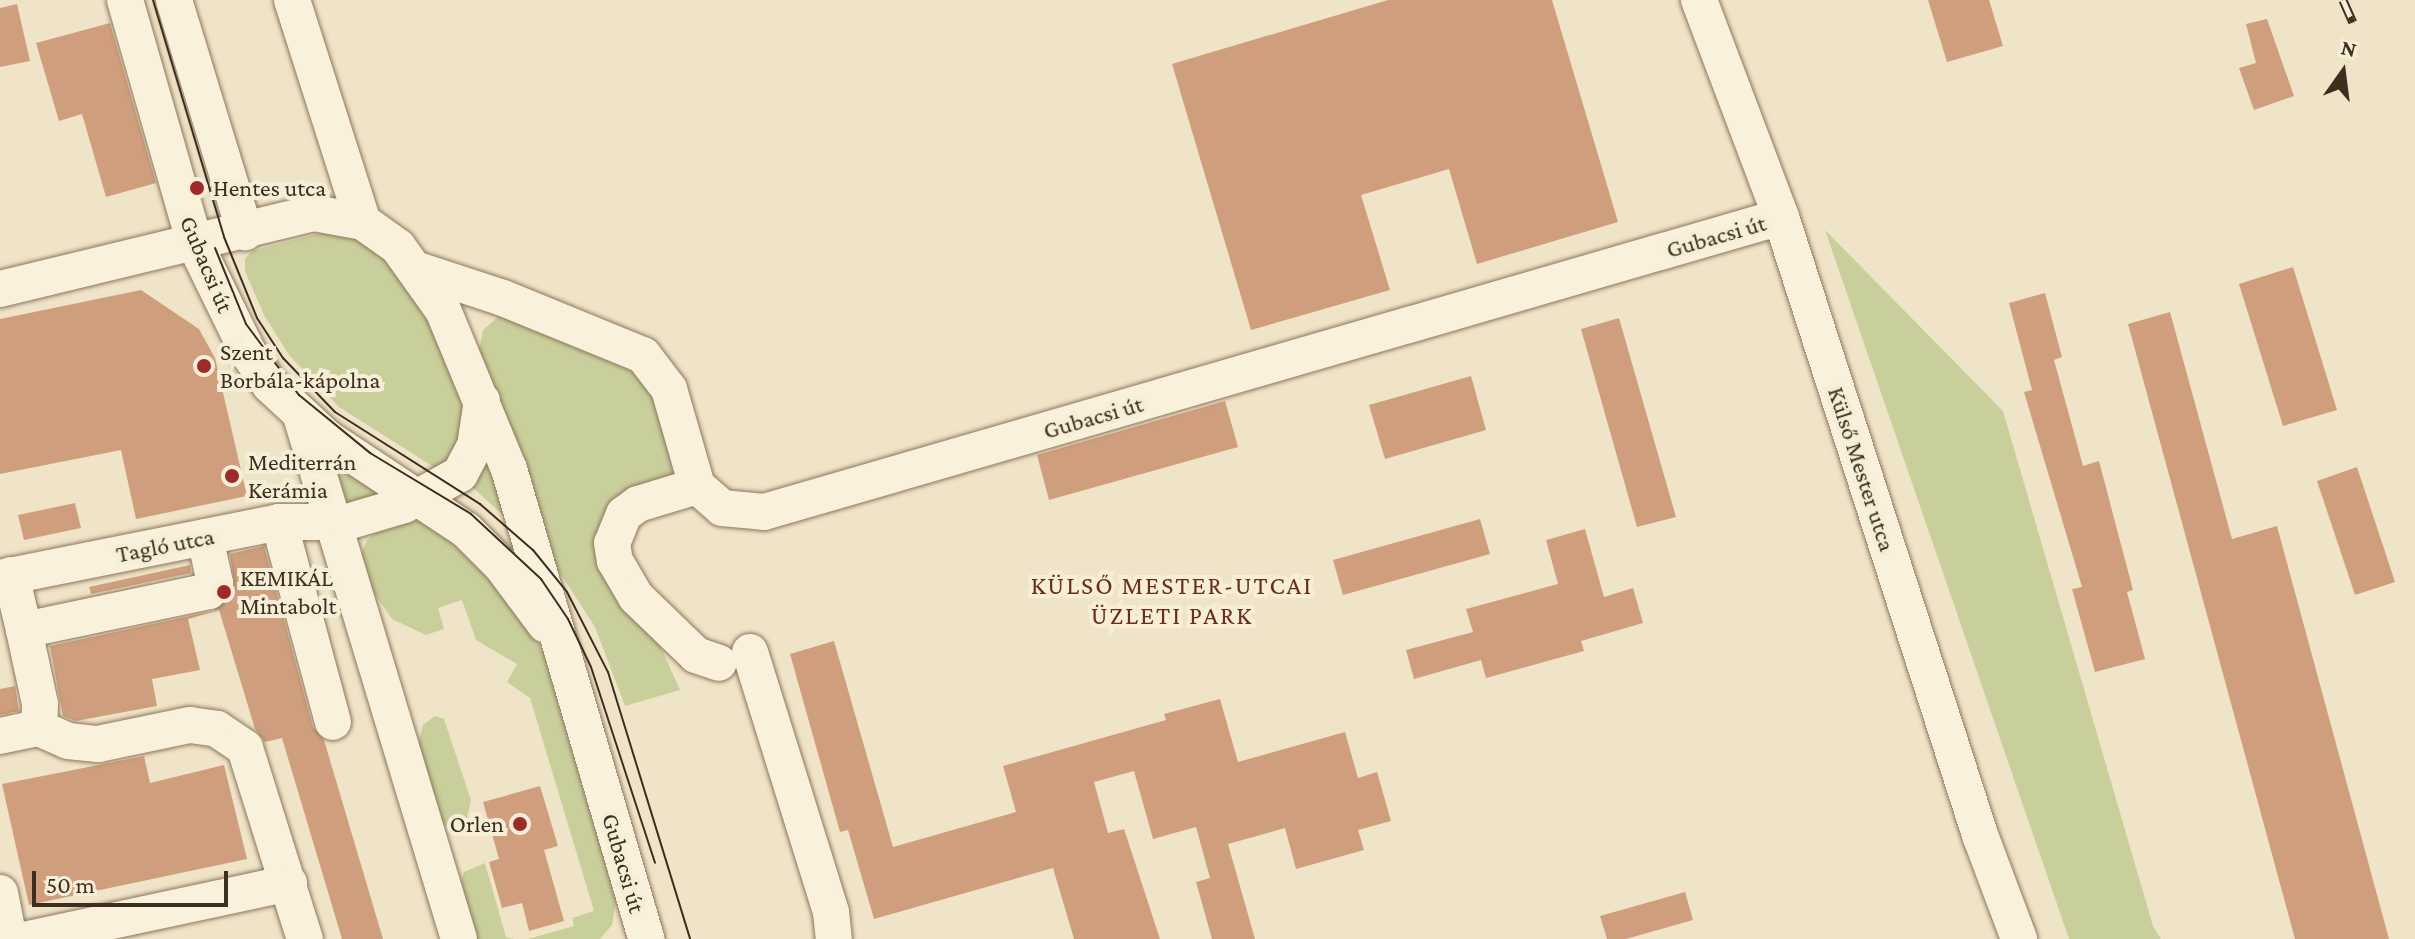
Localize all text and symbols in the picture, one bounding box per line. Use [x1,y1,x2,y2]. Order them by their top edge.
north arrow [2303,32,2383,112]
text: N [2339,34,2359,62]
place label: Hentes utca [213,174,326,202]
marker: Hentes utca [188,179,206,197]
street label: Gubacsi út [1663,208,1769,264]
street label: Gubacsi út [174,211,240,317]
place label: Szent Borbála-kápolna [220,338,380,394]
marker: Szent Borbála-kápolna [195,357,213,375]
street label: Külső Mester utca [1822,383,1902,555]
street label: Gubacsi út [1040,389,1146,445]
place label: Mediterrán Kerámia [248,448,356,504]
marker: Mediterrán Kerámia [223,467,241,485]
street label: Tagló utca [114,521,216,569]
place label: KEMIKÁL Mintabolt [240,564,337,620]
district label: KÜLSŐ MESTER-UTCAI ÜZLETI PARK [1031,570,1313,632]
marker: KEMIKÁL Mintabolt [215,583,233,601]
place label: Orlen [450,810,504,838]
street label: Gubacsi út [596,810,652,916]
marker: Orlen [511,815,529,833]
scale bar [36,855,232,905]
text: 50 m [46,871,95,898]

